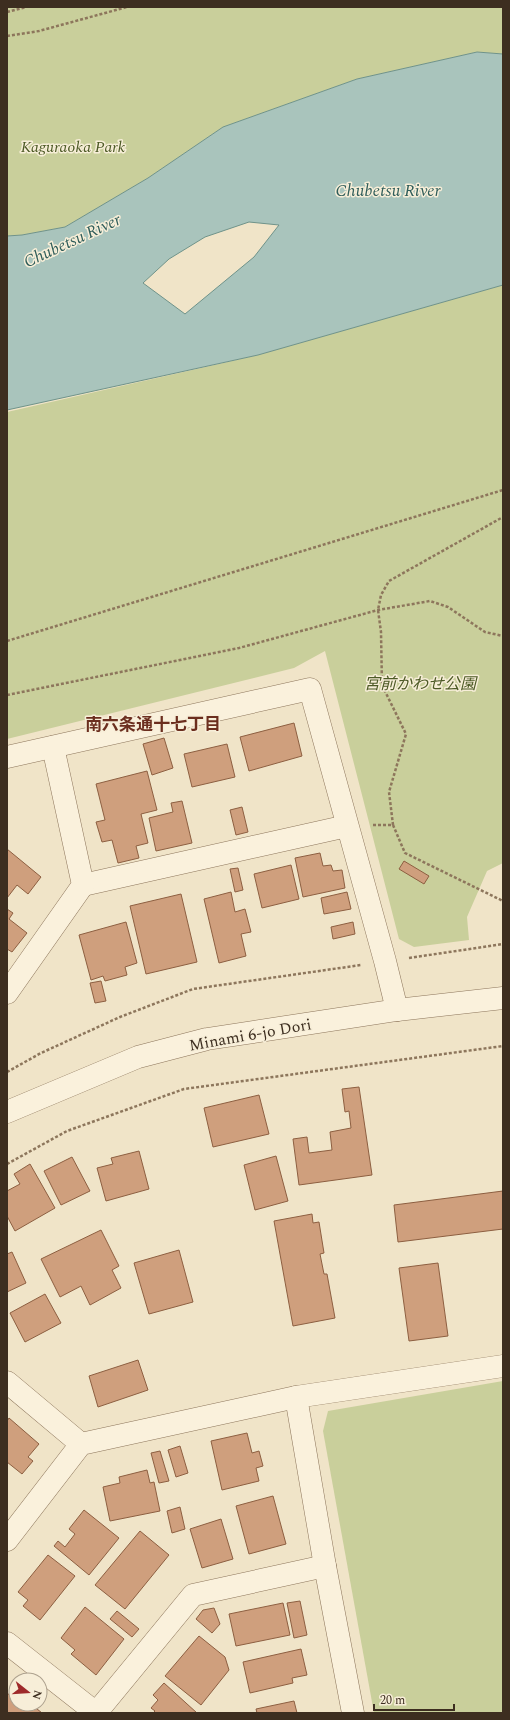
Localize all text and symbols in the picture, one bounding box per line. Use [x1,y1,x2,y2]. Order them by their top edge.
park label: Kaguraoka Park [21,135,126,159]
water label: Chubetsu River [335,178,441,204]
water label: Chubetsu River [19,207,126,275]
park label: 宮前かわせ公園 [364,672,478,696]
district label: 南六条通十七丁目 [85,712,221,738]
street label: Minami 6-jo Dori [187,1012,313,1058]
north arrow [8,1672,48,1712]
scale bar [374,1686,454,1712]
text: N [28,1688,47,1702]
text: 20 m [380,1691,405,1710]

